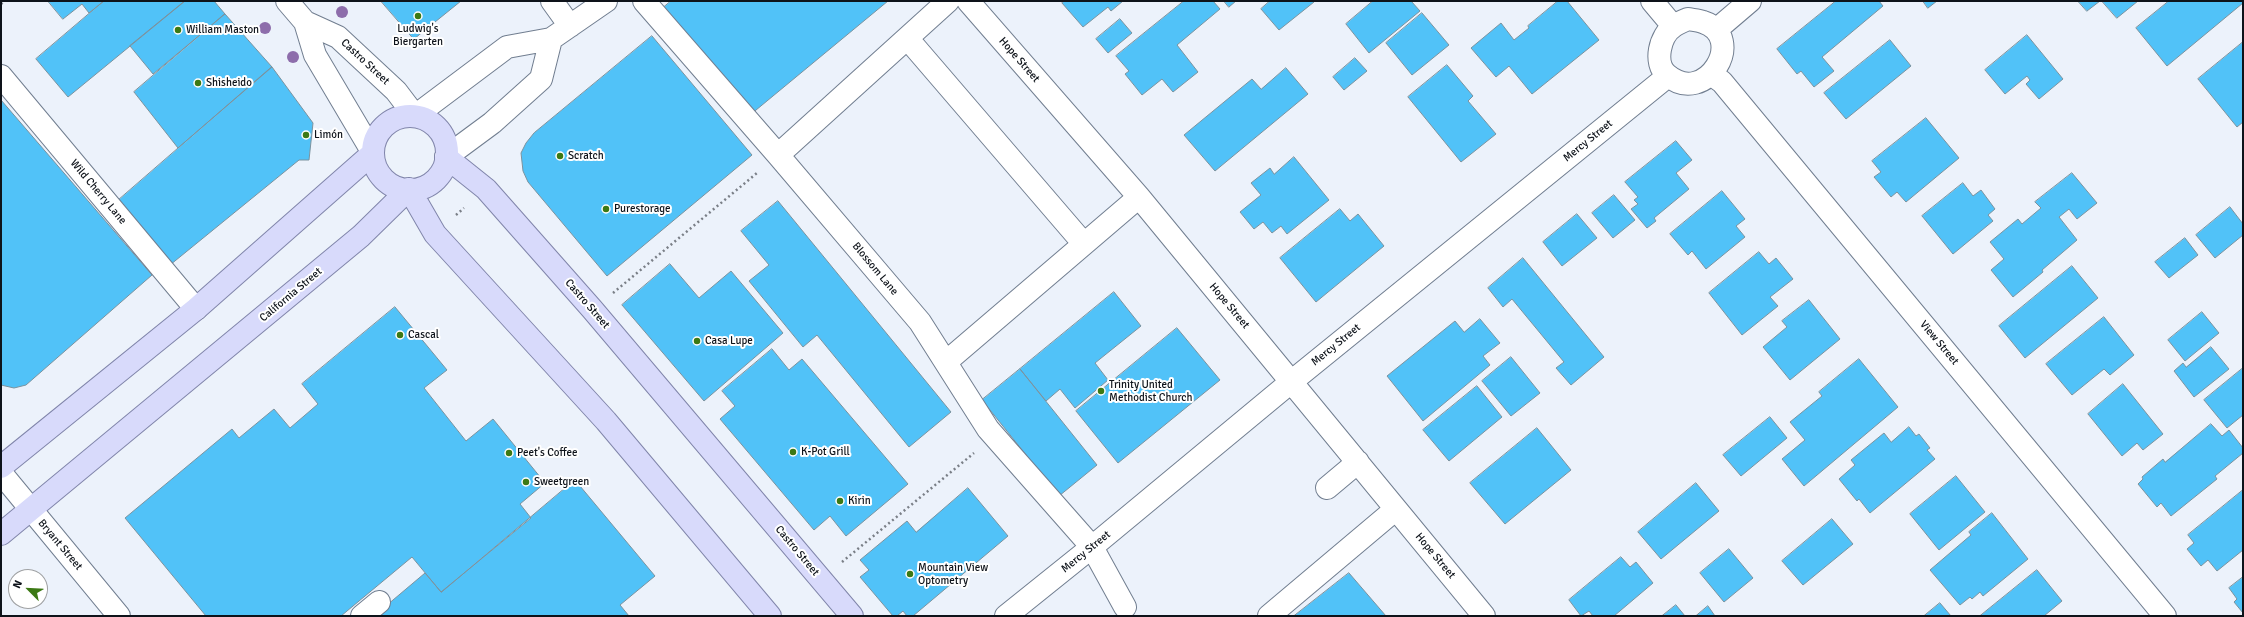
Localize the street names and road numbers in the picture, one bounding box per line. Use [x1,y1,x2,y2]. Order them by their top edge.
street label: Hope Street [996,35,1042,85]
street label: Castro Street [338,36,392,88]
street label: Mercy Street [1561,117,1615,165]
street label: Wild Cherry Lane [67,157,129,227]
street label: Blossom Lane [849,240,901,298]
street label: California Street [257,265,325,325]
street label: Castro Street [562,276,612,332]
street label: Hope Street [1206,280,1252,332]
street label: View Street [1917,318,1961,368]
street label: Mercy Street [1309,321,1363,369]
street label: Bryant Street [35,517,85,573]
street label: Castro Street [772,523,822,579]
street label: Mercy Street [1059,528,1113,576]
street label: Hope Street [1412,530,1458,582]

